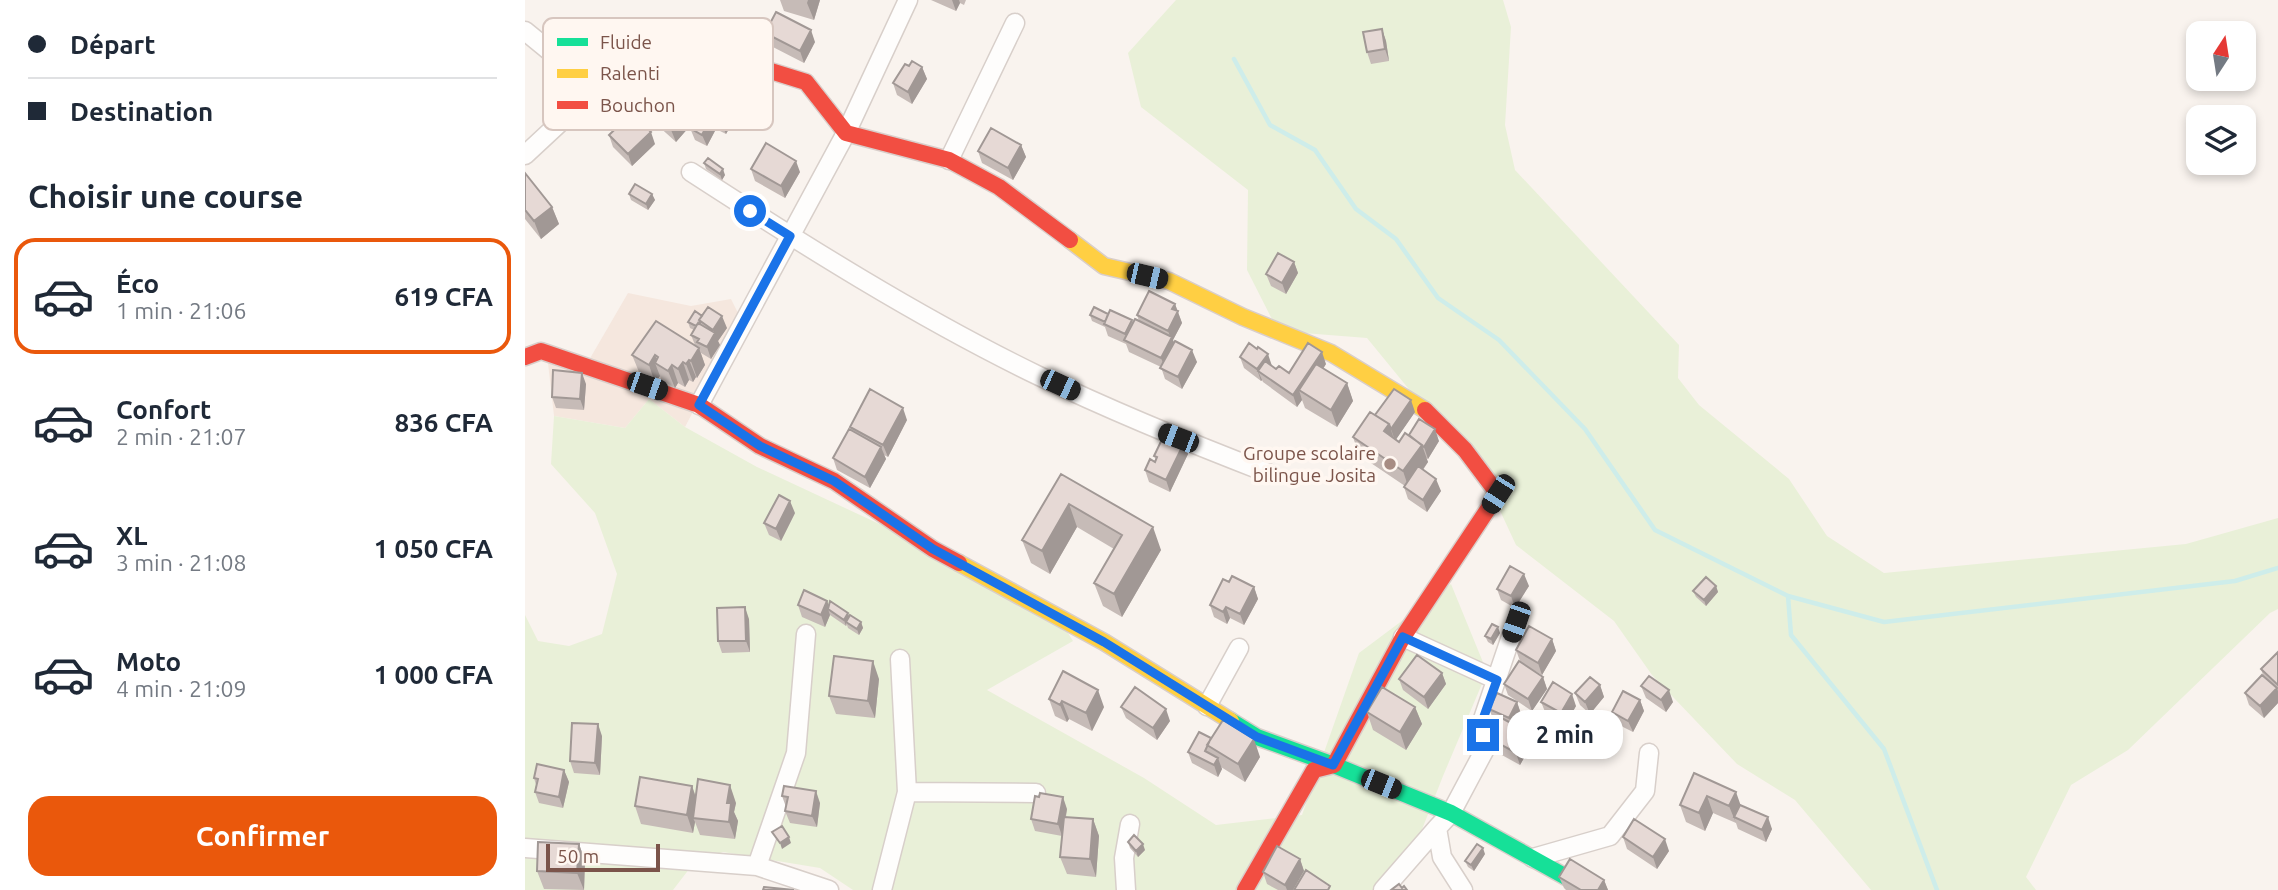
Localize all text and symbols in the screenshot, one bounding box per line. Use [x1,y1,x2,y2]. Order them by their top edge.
legend [543,18,773,130]
north arrow [2186,21,2256,91]
map controls [2186,21,2256,175]
text: Départ [70,30,156,59]
text: Fluide [600,31,652,53]
text: Ralenti [600,62,660,84]
text: Bouchon [600,94,676,116]
text: Destination [70,97,213,126]
button: layers [2186,105,2256,175]
text: Choisir une course [28,178,303,214]
route start [734,195,766,227]
car [1125,261,1170,291]
icon: car [32,265,95,328]
text: Éco [116,269,159,298]
text: 619 CFA [395,282,493,311]
text: 1 min · 21:06 [116,298,247,323]
car [1037,367,1084,403]
car [624,369,671,403]
icon: car [32,391,95,454]
text: Confort [116,395,211,424]
text: 836 CFA [395,408,493,437]
car [1155,421,1202,455]
text: 2 min · 21:07 [116,424,247,449]
place label: Groupe scolaire bilingue Josita [1243,442,1376,486]
marker: Groupe scolaire bilingue Josita [1382,456,1398,472]
car [1478,471,1519,517]
icon: car [32,517,95,580]
text: XL [116,521,147,550]
text: 1 050 CFA [374,534,493,563]
text: 3 min · 21:08 [116,550,247,575]
car [1500,599,1533,645]
icon: car [32,643,95,706]
text: Moto [116,647,181,676]
text: 1 000 CFA [374,660,493,689]
text: 4 min · 21:09 [116,676,247,701]
callout: 2 min [1507,710,1623,760]
route end [1467,719,1499,751]
text: 2 min [1536,722,1594,747]
car [1358,766,1405,802]
button: Confirmer [28,796,497,876]
scale bar [546,841,660,873]
text: 50 m [557,845,599,867]

